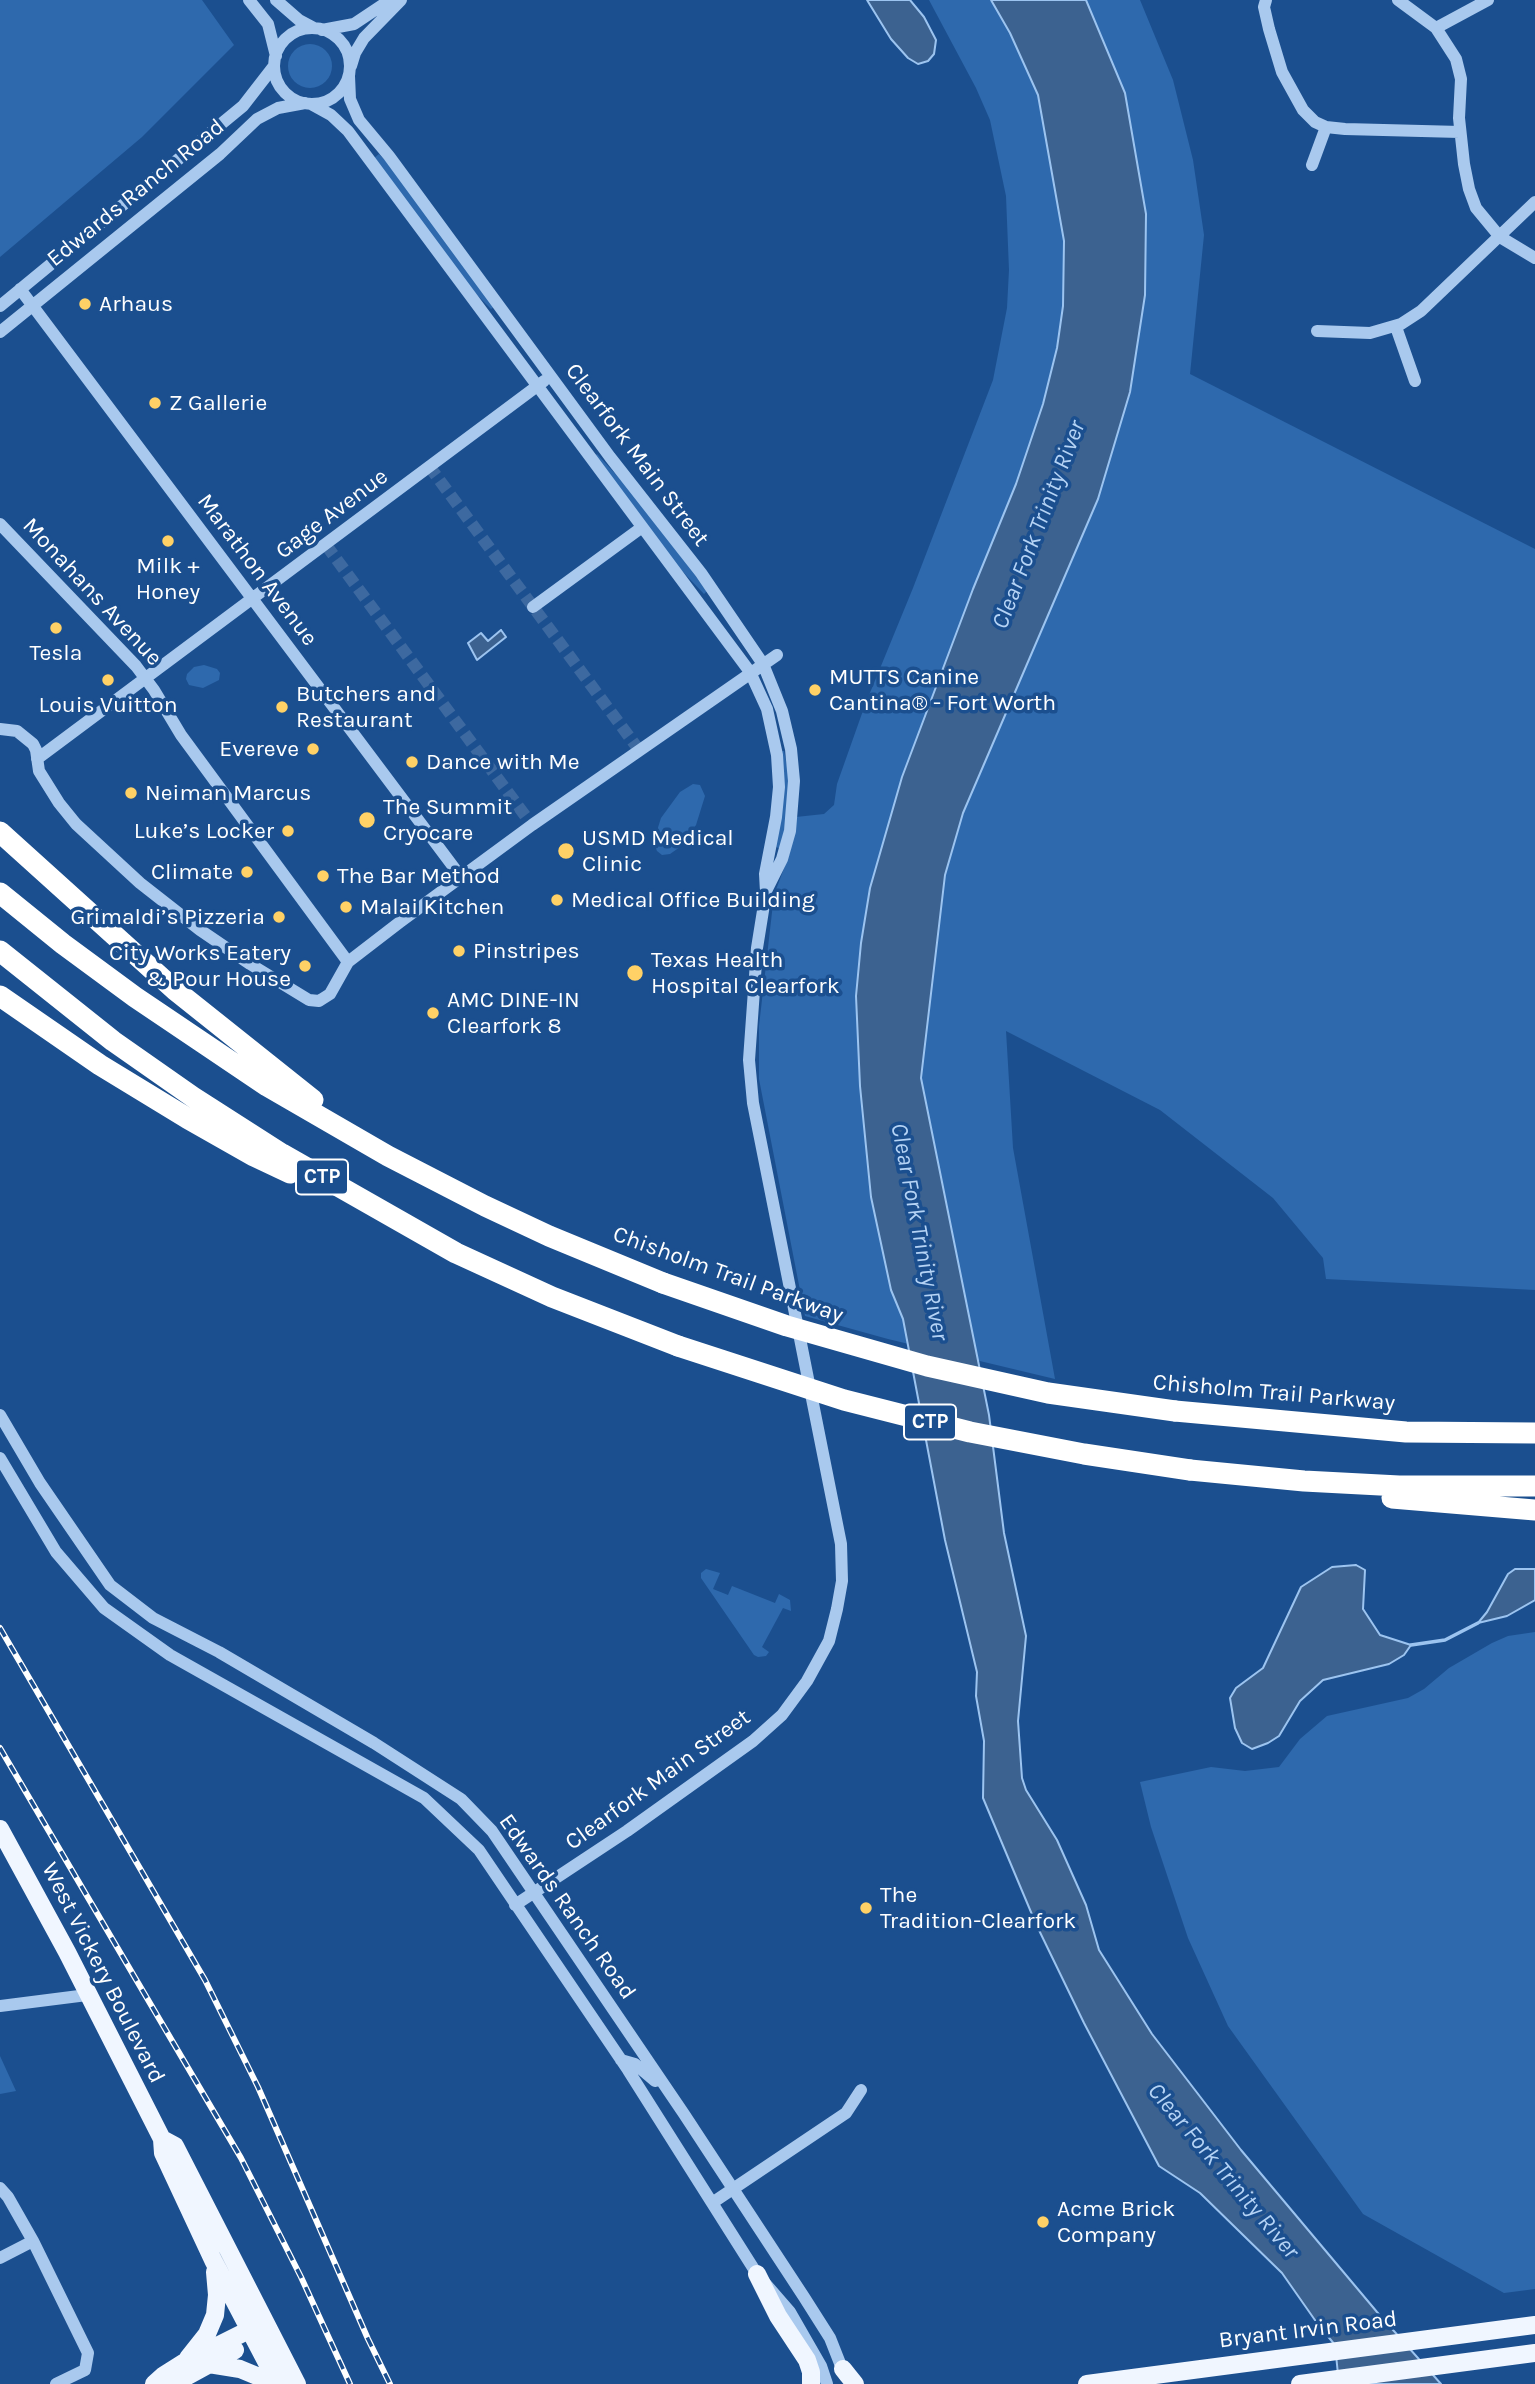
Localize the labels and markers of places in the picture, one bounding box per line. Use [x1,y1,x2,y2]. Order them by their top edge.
place label: Arhaus [99,290,173,318]
marker: Arhaus [77,296,93,312]
place label: Z Gallerie [169,389,267,417]
marker: Z Gallerie [147,395,163,411]
marker: Milk + Honey [160,533,176,549]
place label: Milk + Honey [136,552,200,606]
marker: Tesla [48,620,64,636]
place label: Tesla [30,639,82,667]
place label: MUTTS Canine Cantina® - Fort Worth [829,663,1056,717]
marker: Louis Vuitton [100,672,116,688]
place label: Butchers and Restaurant [296,680,436,734]
marker: MUTTS Canine Cantina® - Fort Worth [807,682,823,698]
place label: Louis Vuitton [38,691,178,719]
marker: Butchers and Restaurant [274,699,290,715]
place label: Evereve [219,735,299,763]
marker: Evereve [305,741,321,757]
place label: Dance with Me [426,748,580,776]
marker: Dance with Me [404,754,420,770]
place label: Neiman Marcus [145,779,311,807]
marker: Neiman Marcus [123,785,139,801]
place label: The Summit Cryocare [383,793,512,847]
marker: The Summit Cryocare [357,810,377,830]
place label: Luke’s Locker [134,817,274,845]
marker: Luke’s Locker [280,823,296,839]
place label: USMD Medical Clinic [582,824,734,878]
marker: USMD Medical Clinic [556,841,576,861]
place label: Climate [151,858,233,886]
place label: The Bar Method [337,862,500,890]
marker: Climate [239,864,255,880]
marker: The Bar Method [315,868,331,884]
place label: Medical Office Building [571,886,815,914]
marker: Medical Office Building [549,892,565,908]
place label: Malai Kitchen [360,893,504,921]
marker: Malai Kitchen [338,899,354,915]
place label: Grimaldi’s Pizzeria [70,903,265,931]
marker: Grimaldi’s Pizzeria [271,909,287,925]
place label: Pinstripes [473,937,580,965]
place label: City Works Eatery & Pour House [109,939,291,993]
marker: Pinstripes [451,943,467,959]
place label: Texas Health Hospital Clearfork [651,946,840,1000]
marker: City Works Eatery & Pour House [297,958,313,974]
marker: Texas Health Hospital Clearfork [625,963,645,983]
place label: AMC DINE-IN Clearfork 8 [447,986,580,1040]
marker: AMC DINE-IN Clearfork 8 [425,1005,441,1021]
place label: The Tradition-Clearfork [880,1881,1076,1935]
marker: The Tradition-Clearfork [858,1900,874,1916]
place label: Acme Brick Company [1057,2195,1175,2249]
marker: Acme Brick Company [1035,2214,1051,2230]

